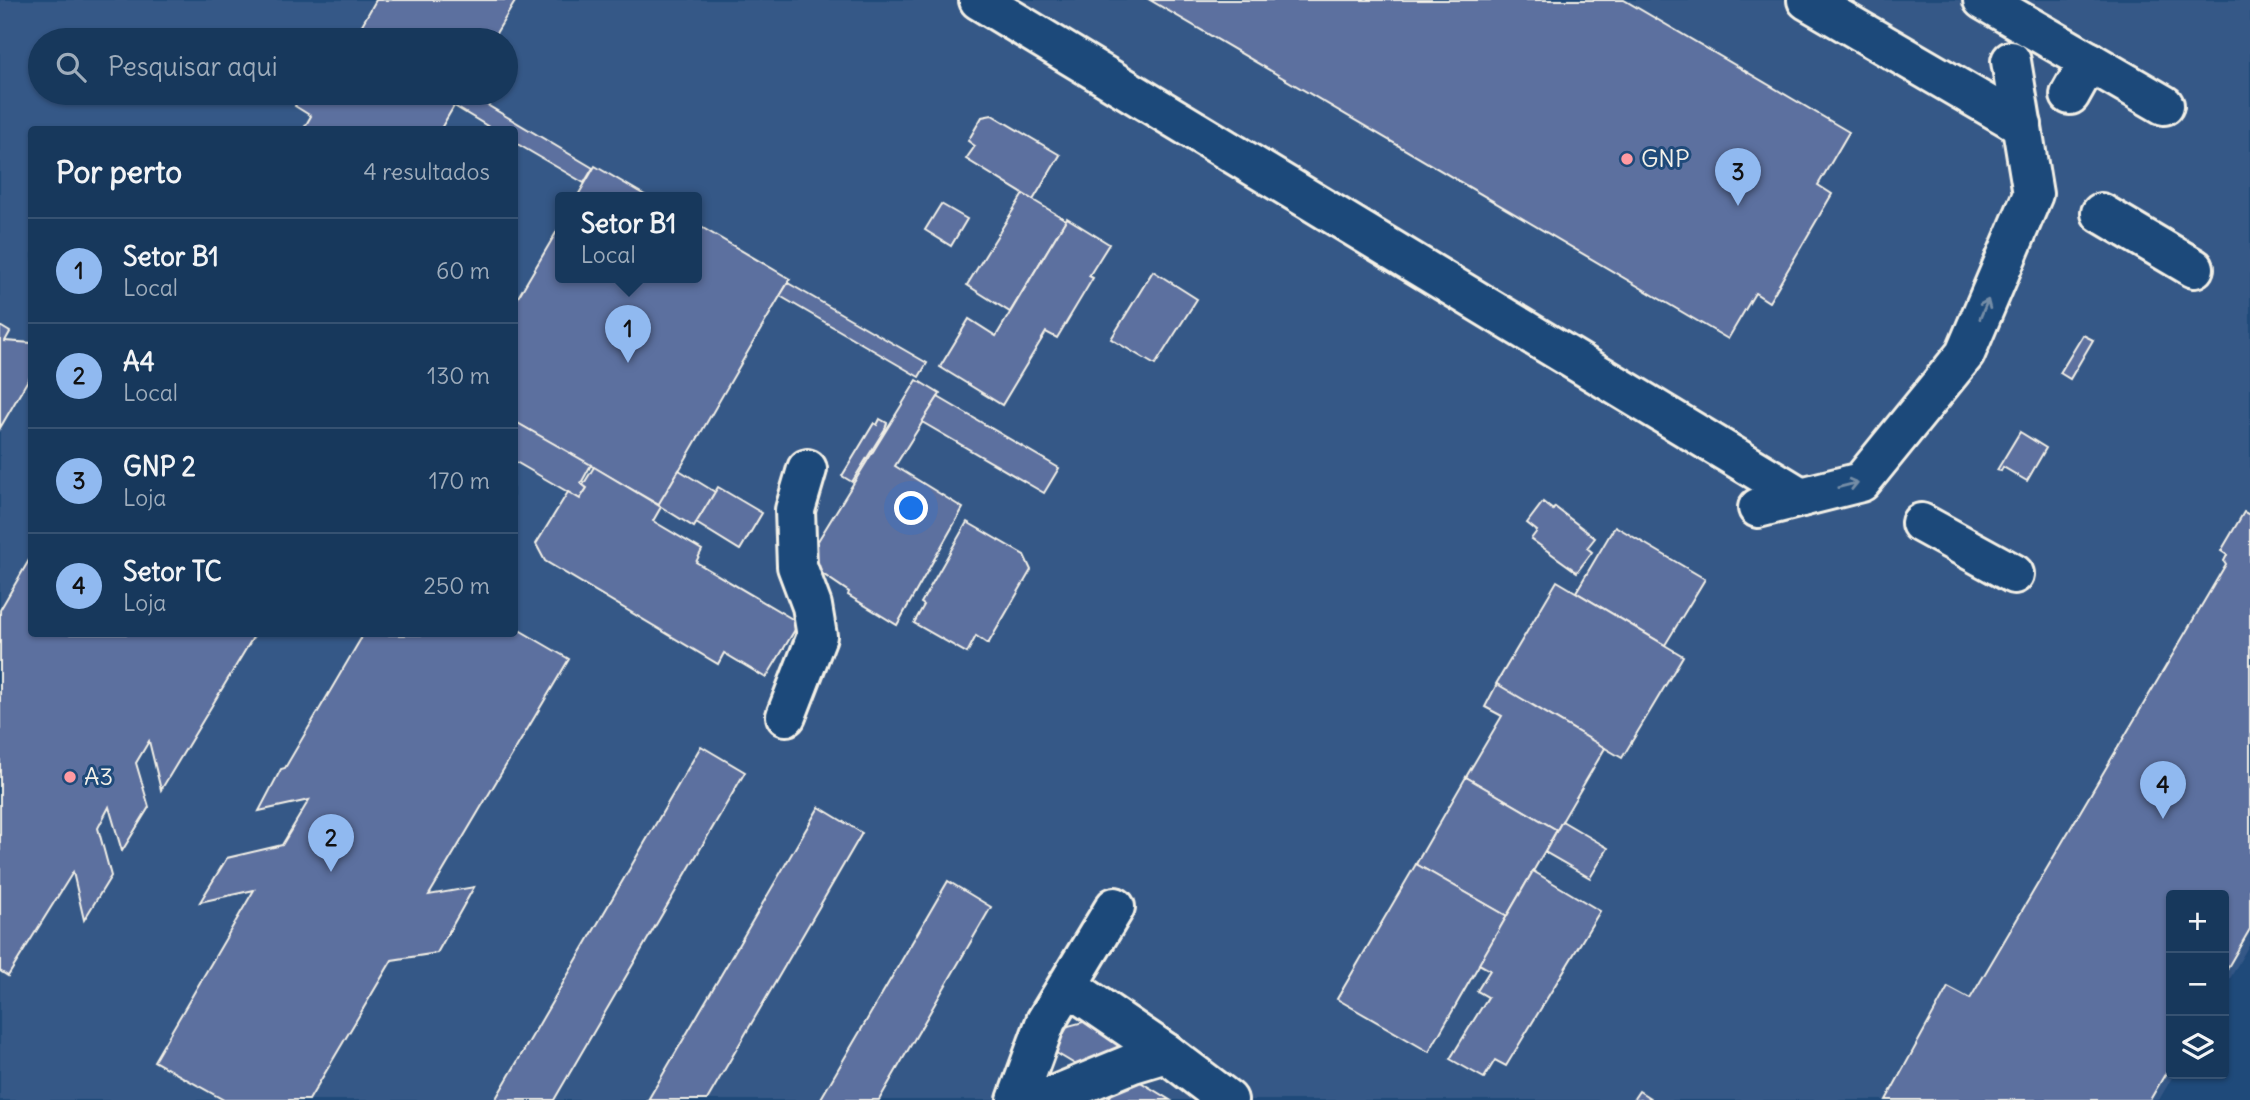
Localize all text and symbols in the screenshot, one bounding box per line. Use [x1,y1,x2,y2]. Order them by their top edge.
search box [28,28,518,105]
icon: search [52,48,90,86]
text: Pesquisar aqui [108,50,277,83]
place label: GNP [1641,143,1689,173]
pin: 3 [1715,148,1761,206]
marker: GNP [1619,151,1635,167]
text: Por perto [56,153,182,191]
text: 4 resultados [363,157,490,186]
popup [555,192,702,283]
text: Setor B1 [581,207,676,240]
text: Setor B1 [123,240,219,273]
text: Local [581,240,636,269]
text: 1 [74,256,84,285]
text: 60 m [436,256,490,285]
text: Local [123,273,178,302]
one-way arrow [1979,298,1992,320]
pin: 1 [605,305,651,363]
text: A4 [123,345,155,378]
text: 2 [73,361,85,390]
text: 130 m [427,361,490,390]
text: Local [123,378,178,407]
text: GNP 2 [123,450,196,483]
text: 3 [72,466,86,495]
text: 170 m [429,466,490,495]
one-way arrow [1836,478,1859,491]
text: Loja [123,483,166,512]
your location [894,491,928,525]
text: Setor TC [123,555,222,588]
text: 4 [72,571,86,600]
text: 250 m [423,571,490,600]
text: Loja [123,588,166,617]
place label: A3 [84,761,113,791]
pin: 4 [2140,761,2186,819]
marker: A3 [62,769,78,785]
pin: 2 [308,814,354,872]
map controls [2166,890,2229,1079]
button: + [2166,890,2229,953]
button: − [2166,953,2229,1016]
button: layers [2166,1016,2229,1079]

